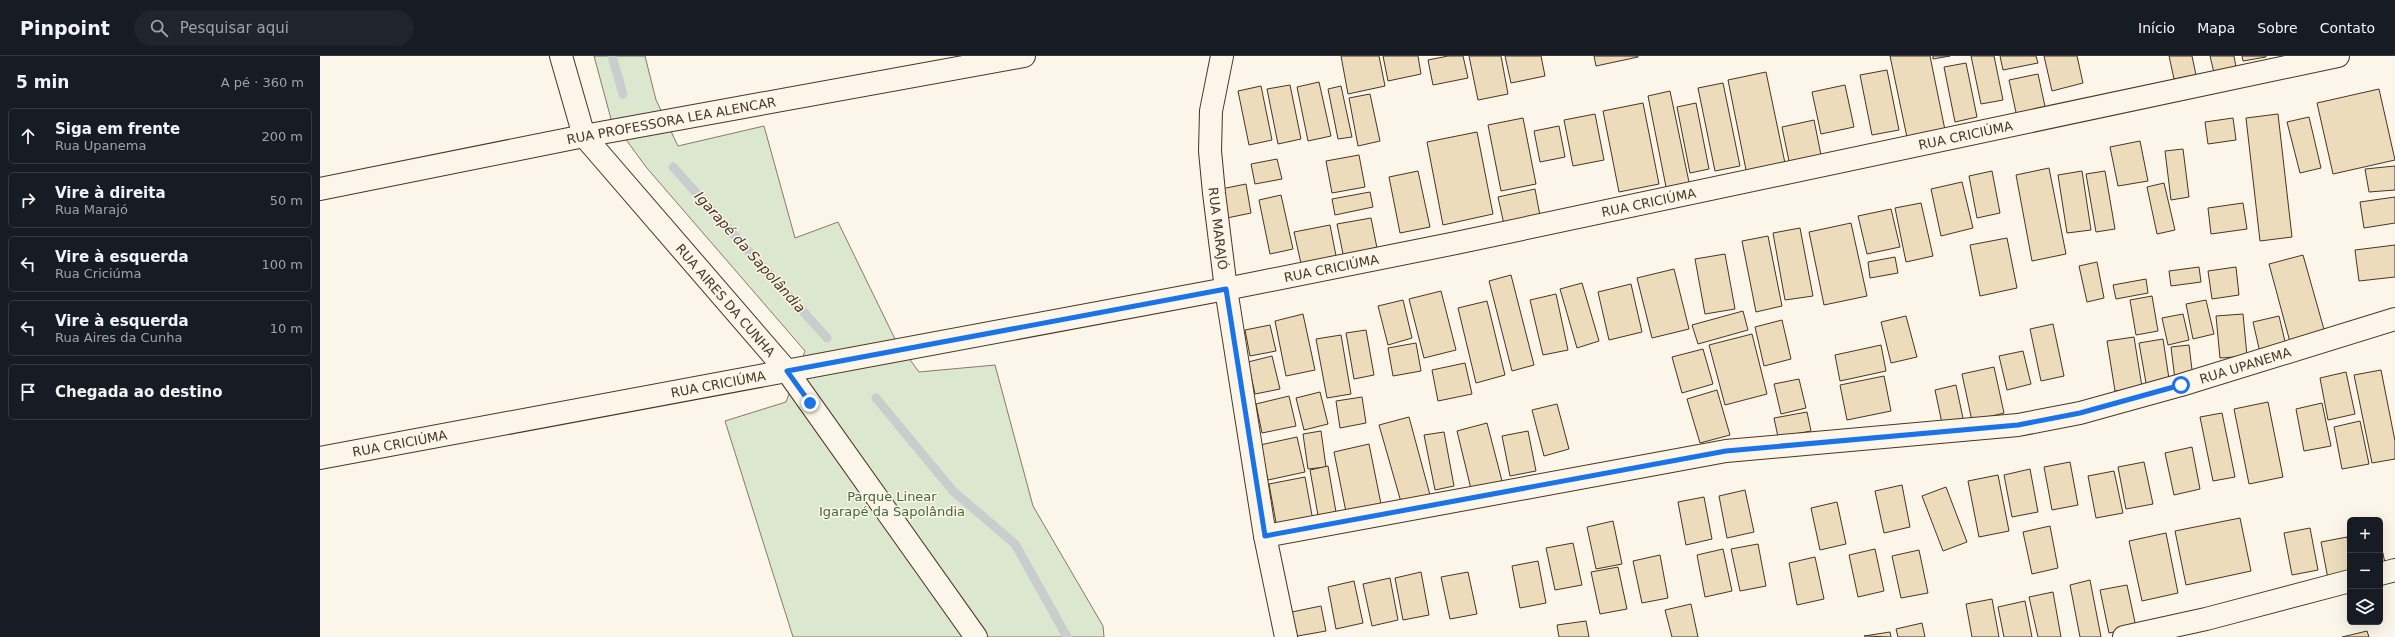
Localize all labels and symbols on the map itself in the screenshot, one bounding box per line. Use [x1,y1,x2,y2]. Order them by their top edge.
street label: RUA PROFESSORA LEA ALENCAR [565,94,777,147]
street label: RUA CRICIÚMA [1917,118,2014,153]
street label: RUA CRICIÚMA [1600,185,1697,220]
street label: RUA MARAJÓ [1205,186,1231,271]
water label: Igarapé da Sapolândia [691,188,809,316]
street label: RUA AIRES DA CUNHA [673,241,778,360]
street label: RUA CRICIÚMA [1283,252,1380,285]
street label: RUA UPANEMA [2198,344,2293,387]
street label: RUA CRICIÚMA [670,368,767,400]
route start [2172,376,2190,394]
route end [801,394,819,412]
street label: RUA CRICIÚMA [351,427,448,460]
park label: Parque Linear Igarapé da Sapolândia [819,489,965,519]

